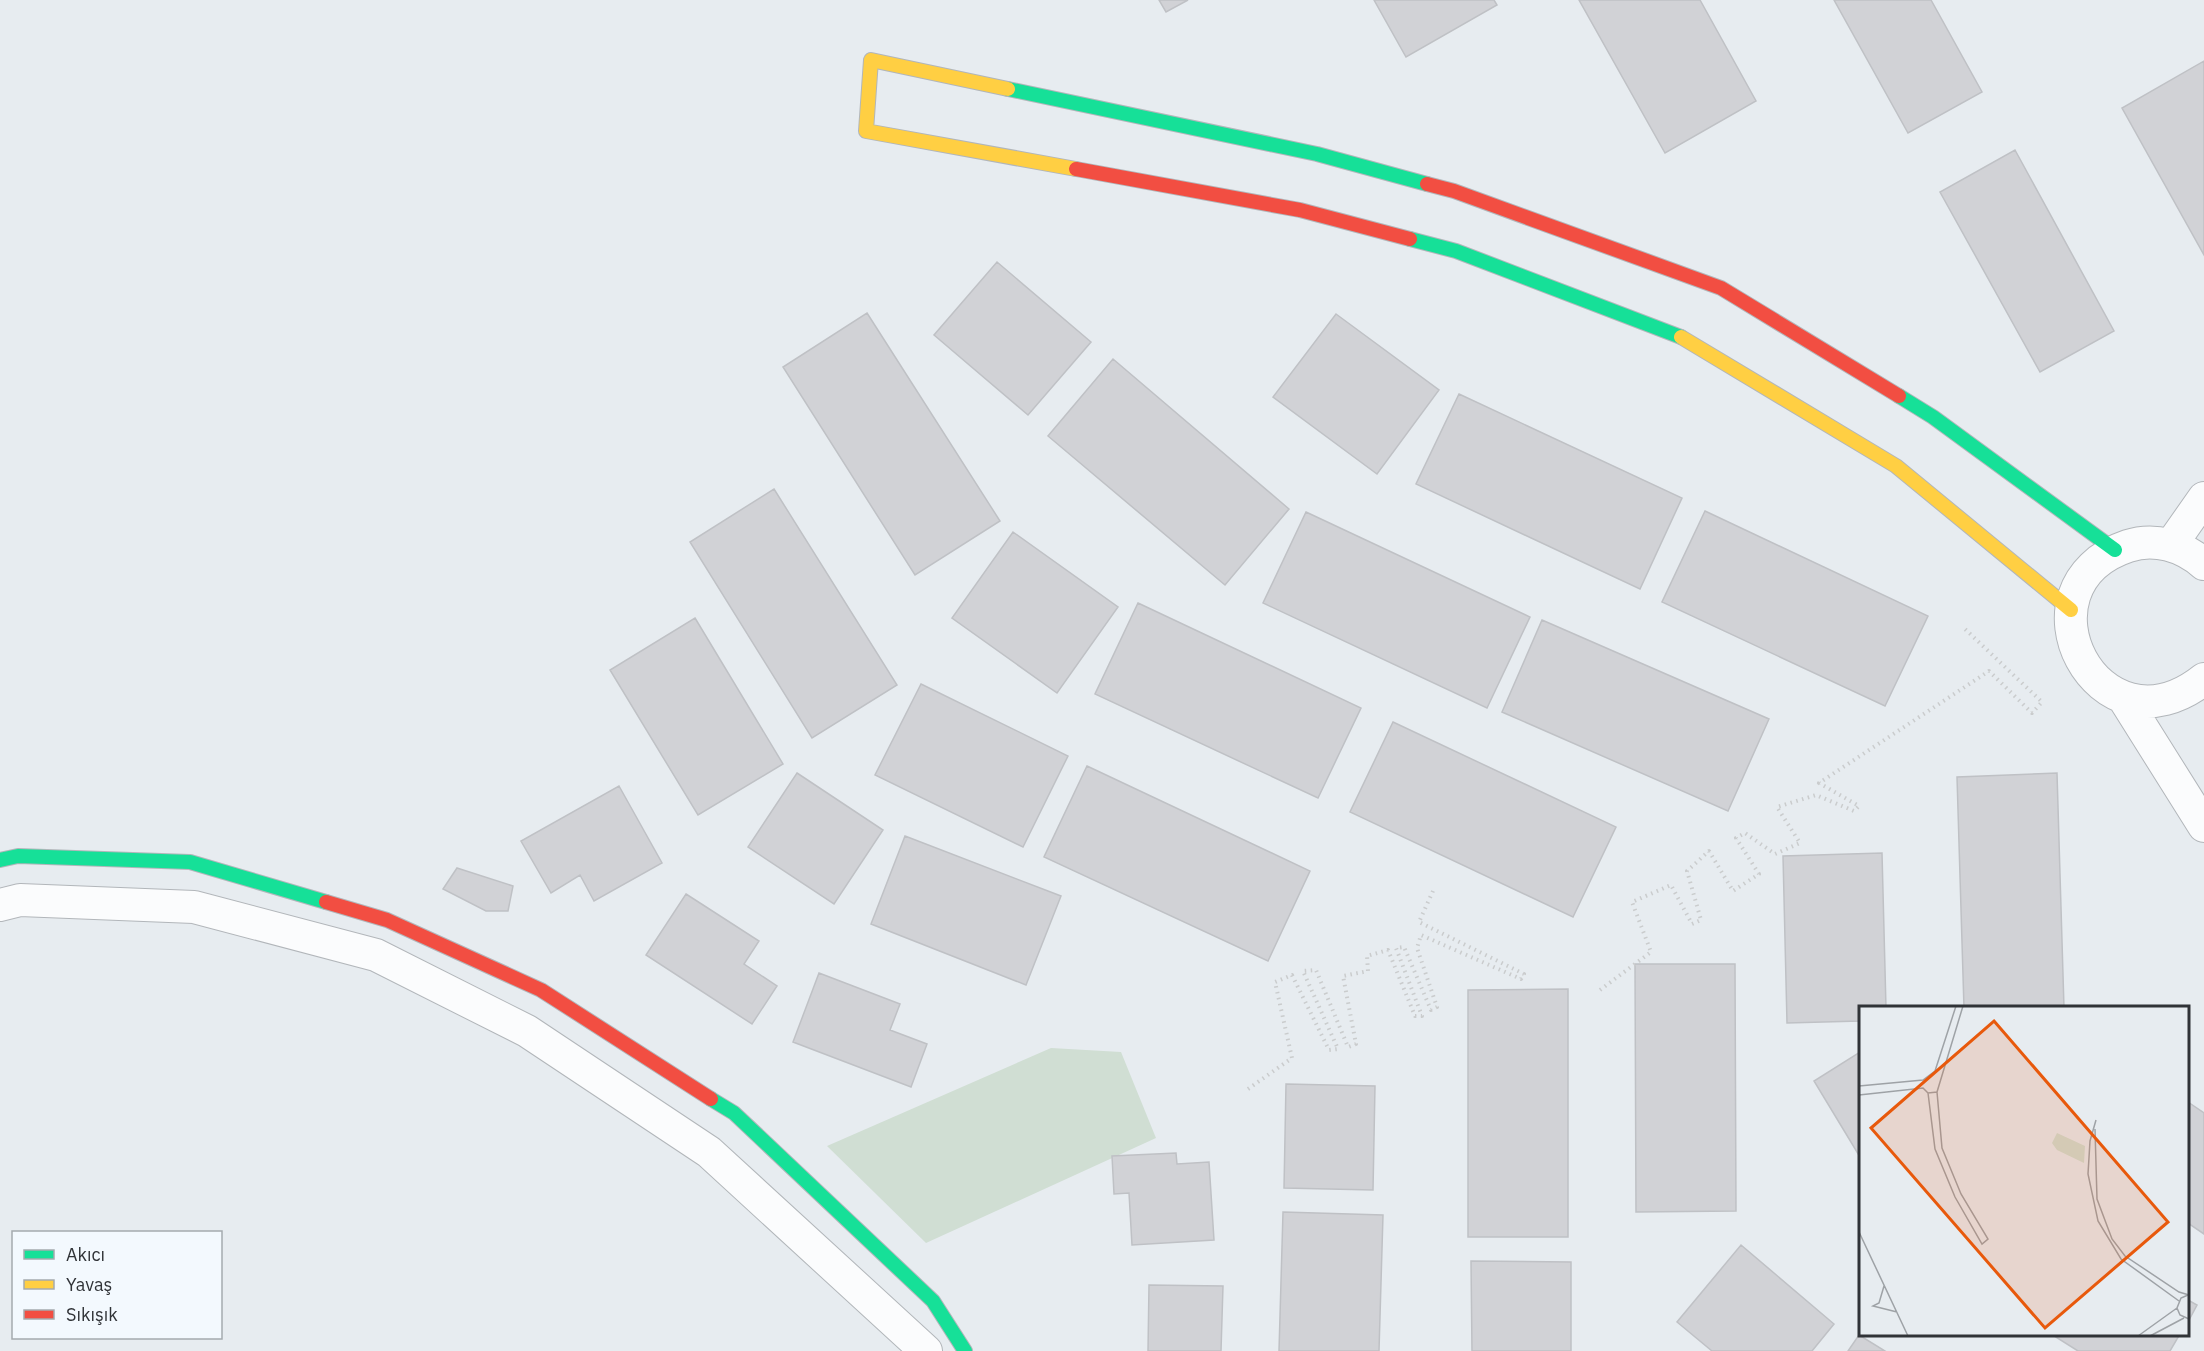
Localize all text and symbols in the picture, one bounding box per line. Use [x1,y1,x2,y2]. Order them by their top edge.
inset map [1859,1006,2189,1336]
legend [12,1231,222,1339]
text: Akıcı [66,1243,105,1266]
text: Yavaş [66,1273,112,1296]
text: Sıkışık [66,1303,118,1326]

